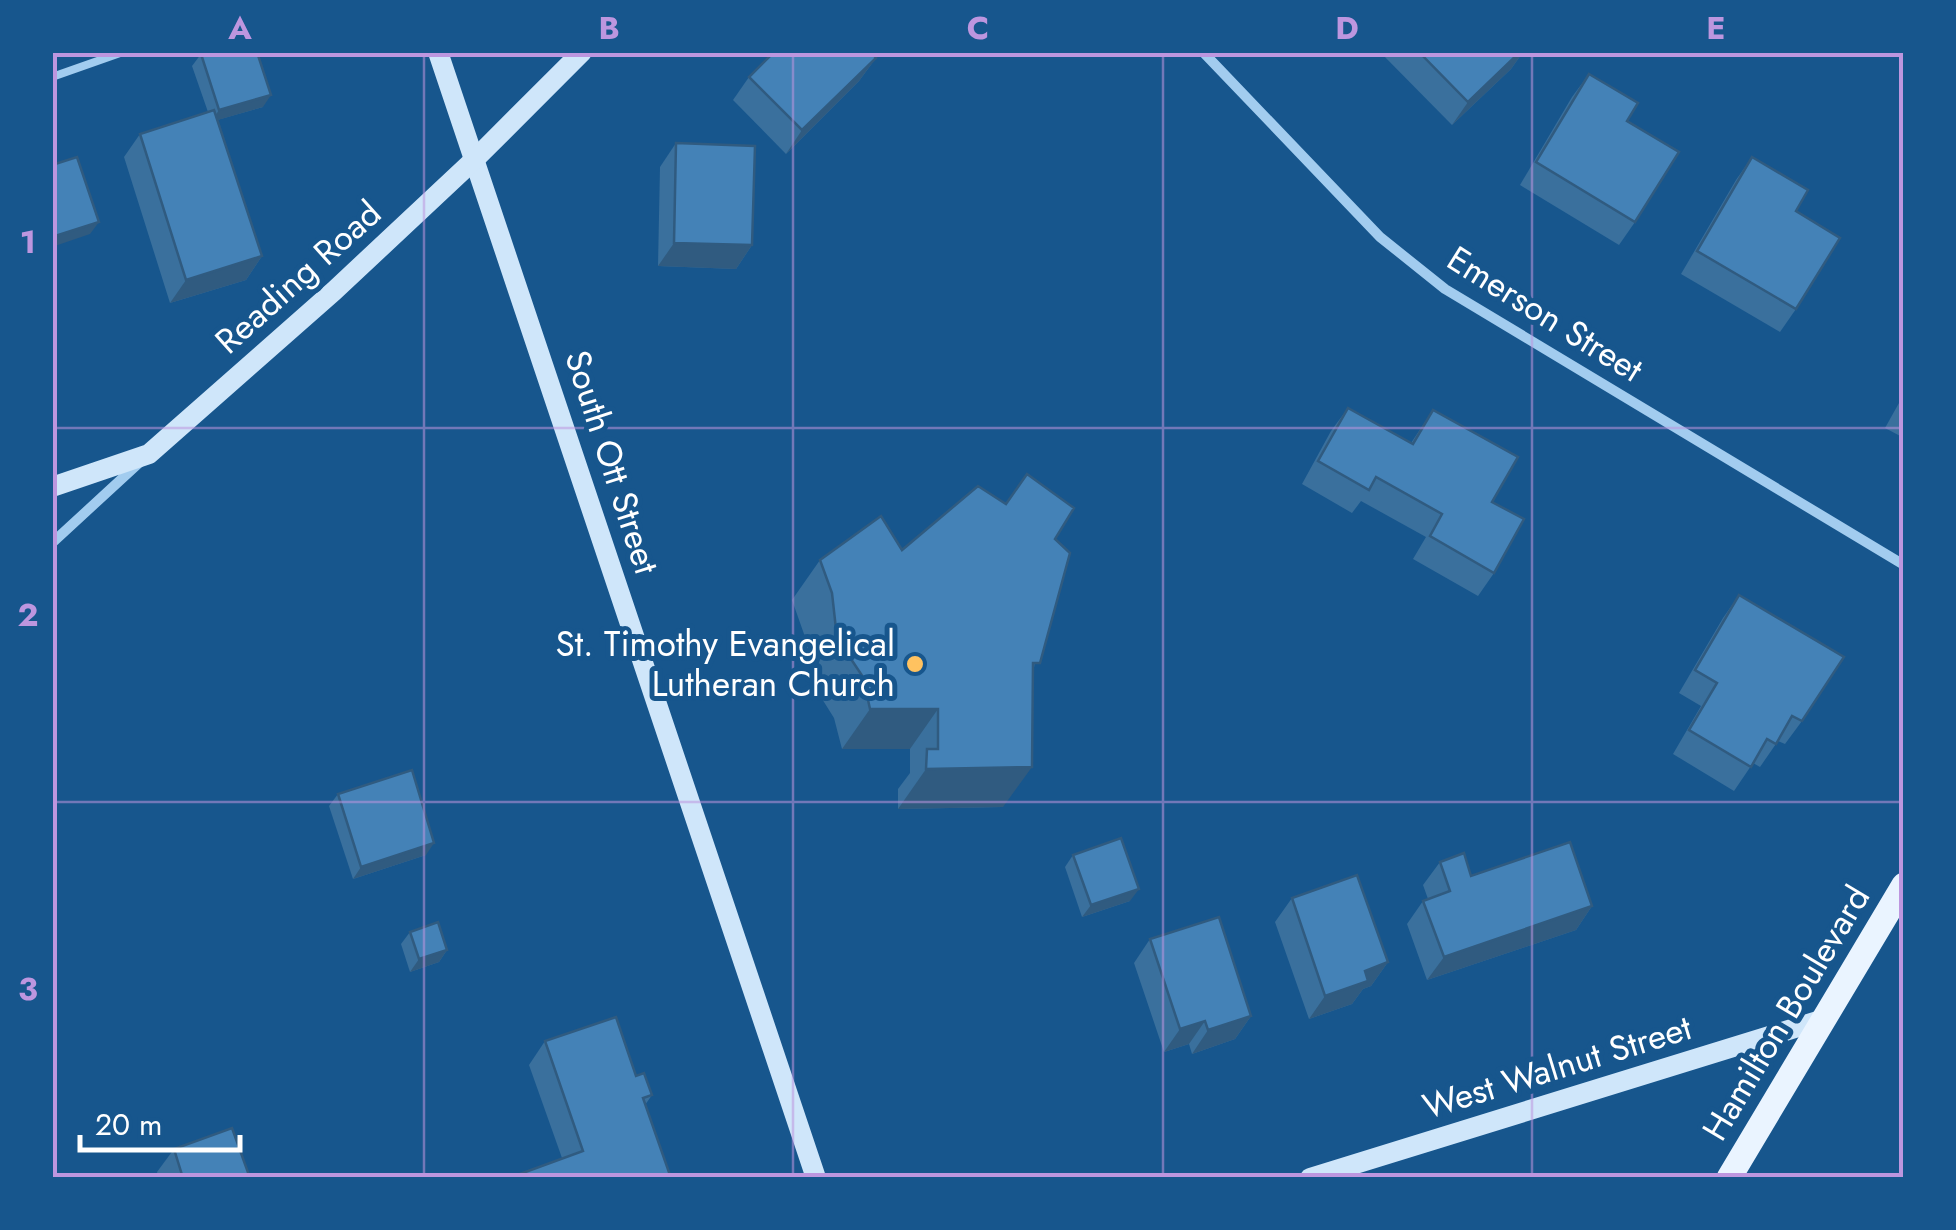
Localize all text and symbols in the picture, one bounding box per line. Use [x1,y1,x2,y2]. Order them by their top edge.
text: A [227,5,252,51]
text: B [598,5,620,51]
text: C [967,5,989,51]
text: D [1335,5,1359,51]
text: E [1706,5,1726,51]
street label: Reading Road [204,189,392,365]
text: 1 [20,219,36,265]
street label: Emerson Street [1438,234,1653,394]
street label: South Ott Street [552,344,672,581]
text: 2 [18,592,39,638]
place label: St. Timothy Evangelical Lutheran Church [556,619,895,709]
marker: St. Timothy Evangelical Lutheran Church [904,653,926,675]
street label: Hamilton Boulevard [1690,876,1882,1150]
text: 3 [18,966,38,1012]
street label: West Walnut Street [1417,1002,1698,1132]
scale bar [80,1090,240,1152]
text: 20 m [95,1103,162,1146]

